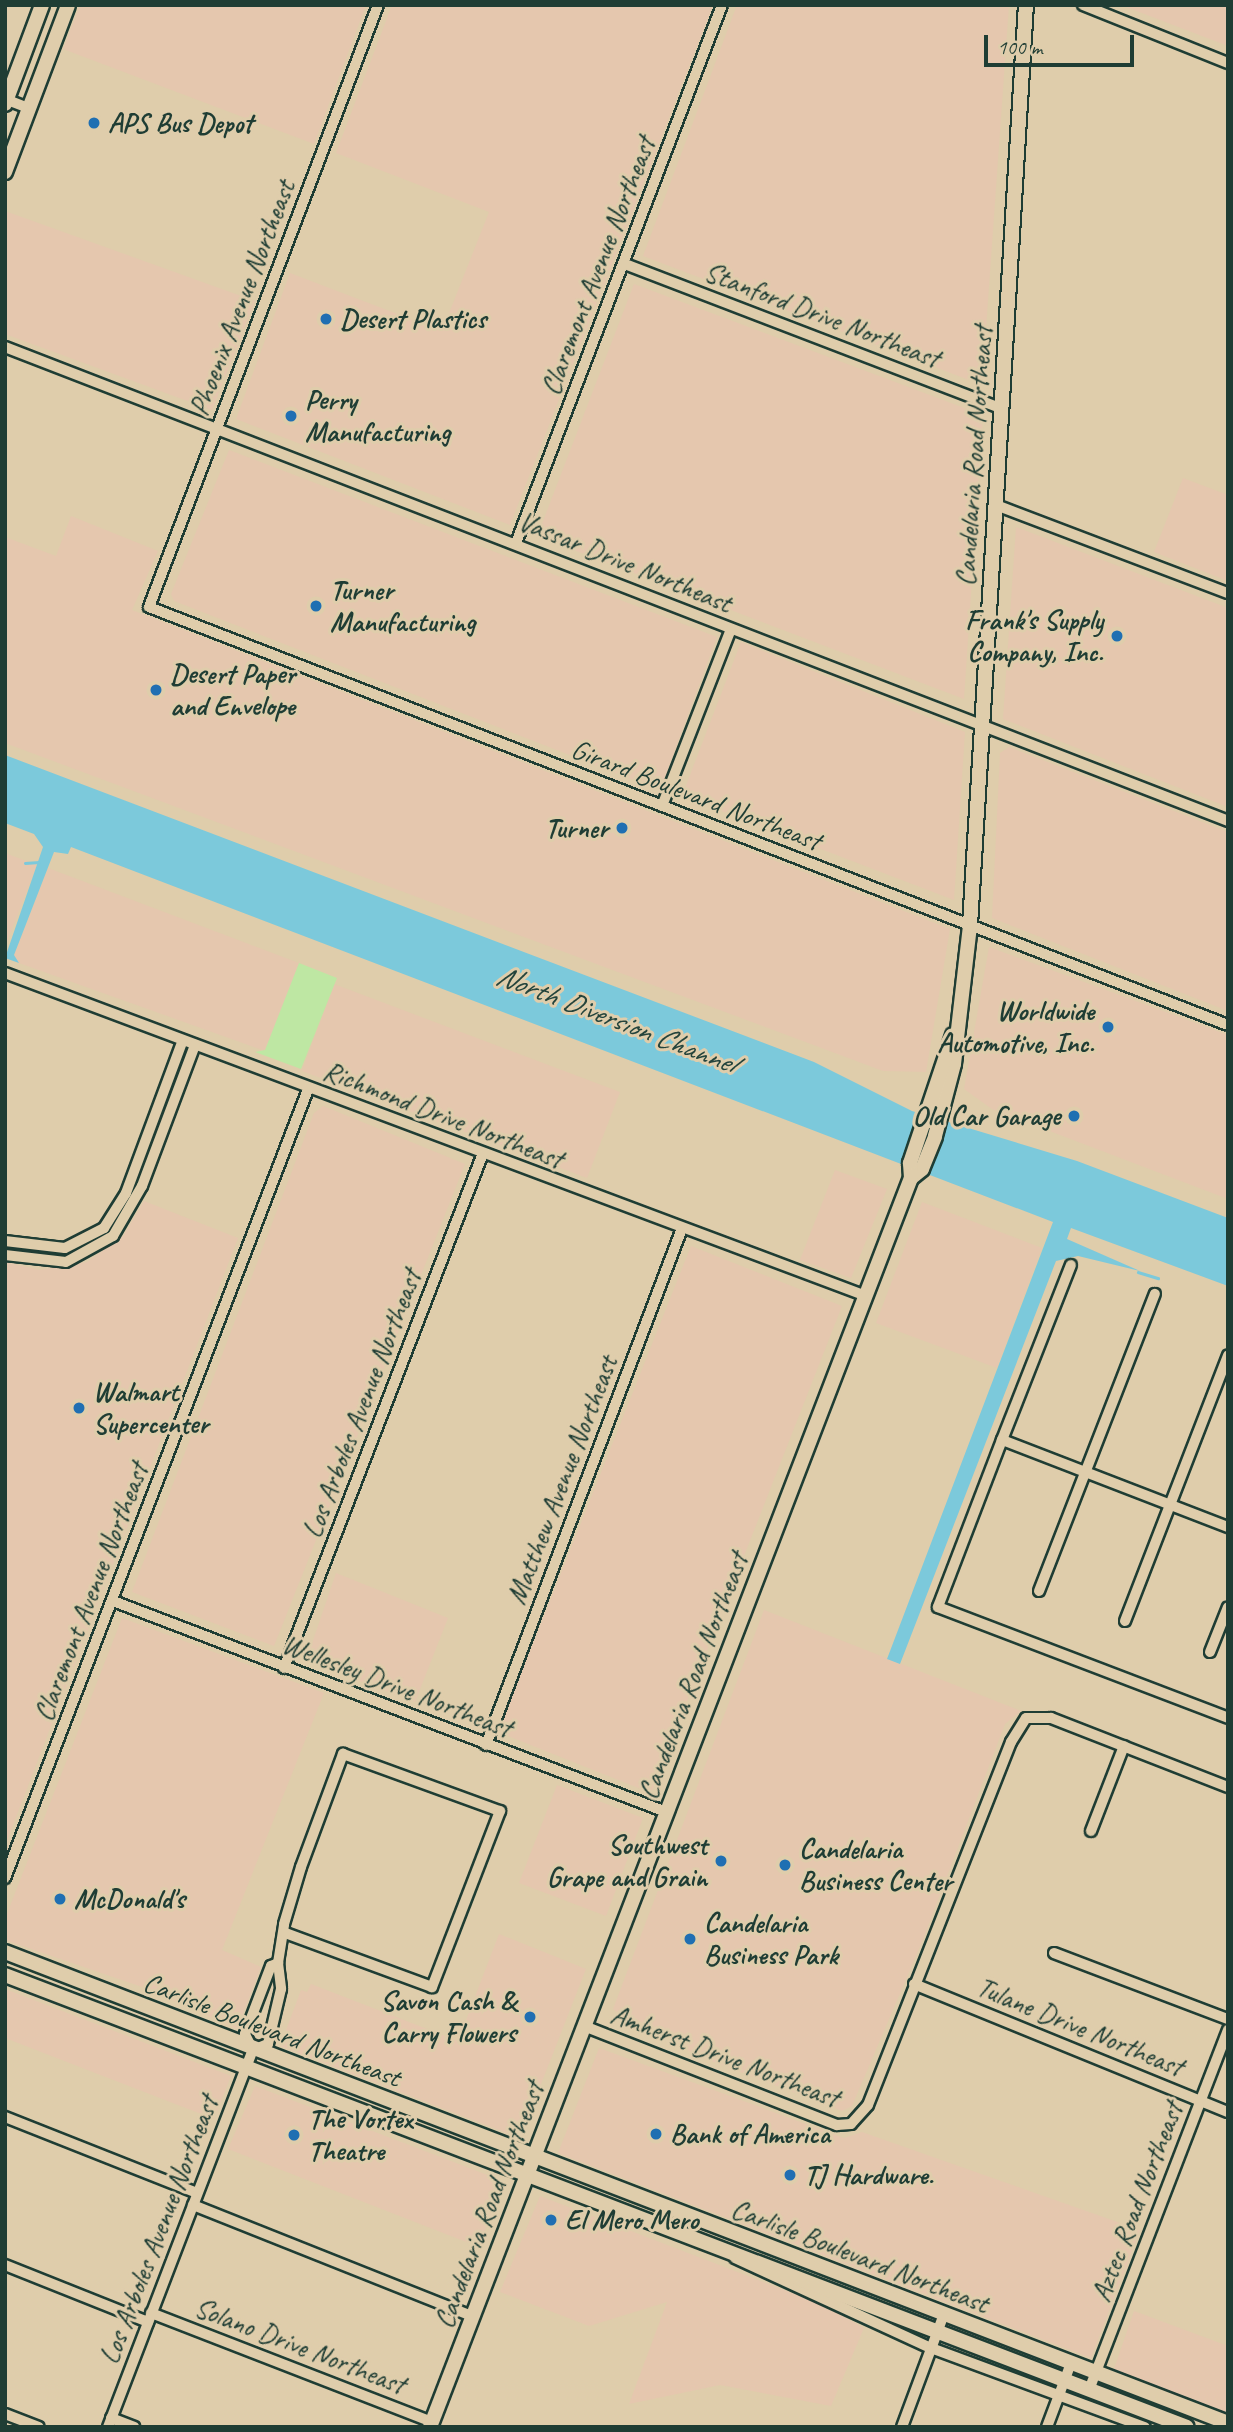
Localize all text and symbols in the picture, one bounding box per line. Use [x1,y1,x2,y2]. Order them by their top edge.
scale bar [988,21,1138,65]
text: 100 m [997,34,1042,60]
place label: APS Bus Depot [108,106,253,140]
marker: APS Bus Depot [86,115,102,131]
street label: Claremont Avenue Northeast [533,133,663,399]
street label: Phoenix Avenue Northeast [182,176,302,420]
street label: Stanford Drive Northeast [700,255,944,375]
place label: Desert Plastics [340,302,487,336]
marker: Desert Plastics [318,311,334,327]
street label: Candelaria Road Northeast [948,325,1000,587]
place label: Perry Manufacturing [305,383,450,449]
marker: Perry Manufacturing [283,408,299,424]
street label: Vassar Drive Northeast [514,504,736,620]
place label: Turner Manufacturing [330,573,475,639]
marker: Turner Manufacturing [308,598,324,614]
place label: Frank's Supply Company, Inc. [965,603,1103,669]
marker: Frank's Supply Company, Inc. [1109,628,1125,644]
place label: Desert Paper and Envelope [170,657,296,723]
marker: Desert Paper and Envelope [148,682,164,698]
street label: Girard Boulevard Northeast [567,732,825,858]
place label: Turner [545,811,608,845]
marker: Turner [614,820,630,836]
water label: North Diversion Channel [491,957,741,1081]
place label: Worldwide Automotive, Inc. [937,994,1094,1060]
marker: Worldwide Automotive, Inc. [1100,1019,1116,1035]
street label: Richmond Drive Northeast [318,1054,568,1176]
place label: Old Car Garage [912,1099,1060,1133]
marker: Old Car Garage [1066,1108,1082,1124]
street label: Los Arboles Avenue Northeast [296,1266,428,1542]
street label: Matthew Avenue Northeast [499,1351,625,1609]
place label: Walmart Supercenter [93,1375,208,1441]
marker: Walmart Supercenter [71,1400,87,1416]
street label: Claremont Avenue Northeast [26,1459,156,1725]
street label: Candelaria Road Northeast [631,1549,755,1803]
street label: Wellesley Drive Northeast [277,1627,517,1745]
place label: Southwest Grape and Grain [546,1828,707,1894]
place label: Candelaria Business Center [799,1832,952,1898]
marker: Southwest Grape and Grain [713,1853,729,1869]
marker: Candelaria Business Center [777,1857,793,1873]
place label: McDonald's [74,1882,185,1916]
marker: McDonald's [52,1891,68,1907]
place label: Candelaria Business Park [704,1906,838,1972]
marker: Candelaria Business Park [682,1931,698,1947]
street label: Carlisle Boulevard Northeast [139,1966,405,2094]
street label: Tulane Drive Northeast [971,1970,1189,2084]
place label: Savon Cash & Carry Flowers [380,1984,516,2050]
street label: Amherst Drive Northeast [606,1997,844,2115]
marker: Savon Cash & Carry Flowers [522,2009,538,2025]
street label: Candelaria Road Northeast [427,2078,551,2332]
street label: Los Arboles Avenue Northeast [93,2092,225,2368]
street label: Aztec Road Northeast [1084,2098,1190,2306]
place label: The Vortex Theatre [308,2102,412,2168]
place label: Bank of America [670,2117,830,2151]
marker: Bank of America [648,2126,664,2142]
marker: The Vortex Theatre [286,2127,302,2143]
place label: TJ Hardware. [804,2158,933,2192]
marker: TJ Hardware. [782,2167,798,2183]
street label: Carlisle Boulevard Northeast [727,2192,993,2320]
place label: El Mero Mero [565,2203,698,2237]
marker: El Mero Mero [543,2212,559,2228]
street label: Solano Drive Northeast [190,2290,410,2402]

